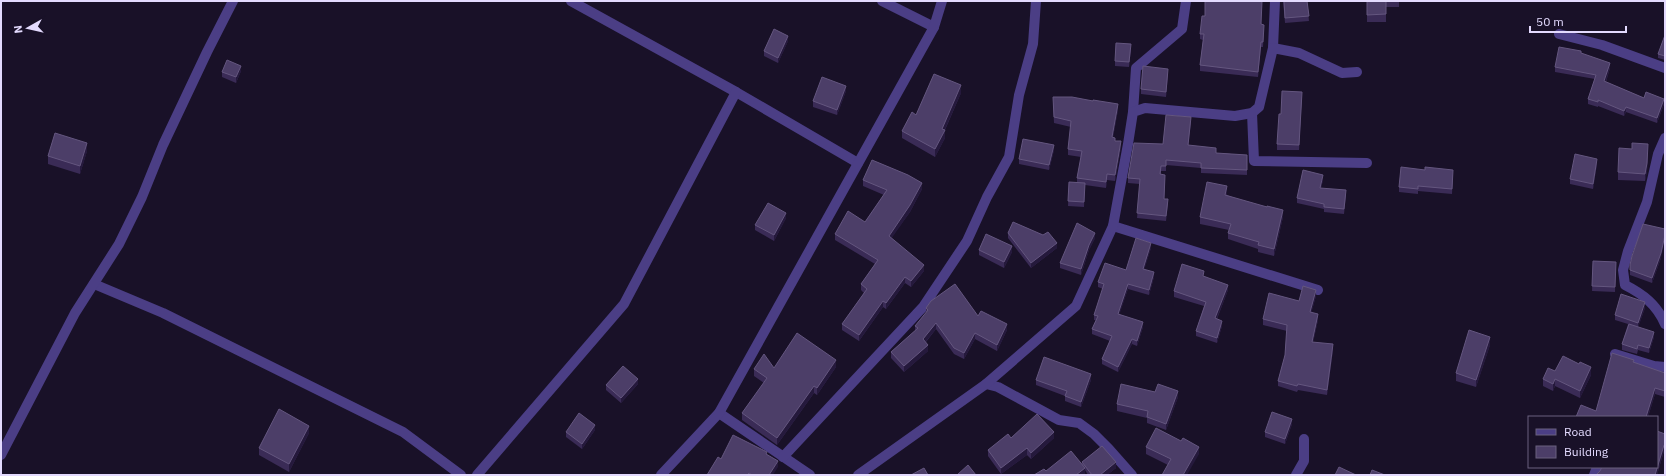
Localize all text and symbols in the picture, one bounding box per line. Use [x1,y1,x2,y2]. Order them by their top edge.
north arrow [8,8,48,48]
scale bar [1530,8,1626,34]
text: 50 m [1536,14,1564,29]
text: N [11,24,26,34]
legend [1528,416,1658,468]
text: Road [1564,424,1592,439]
text: Building [1564,444,1609,459]

